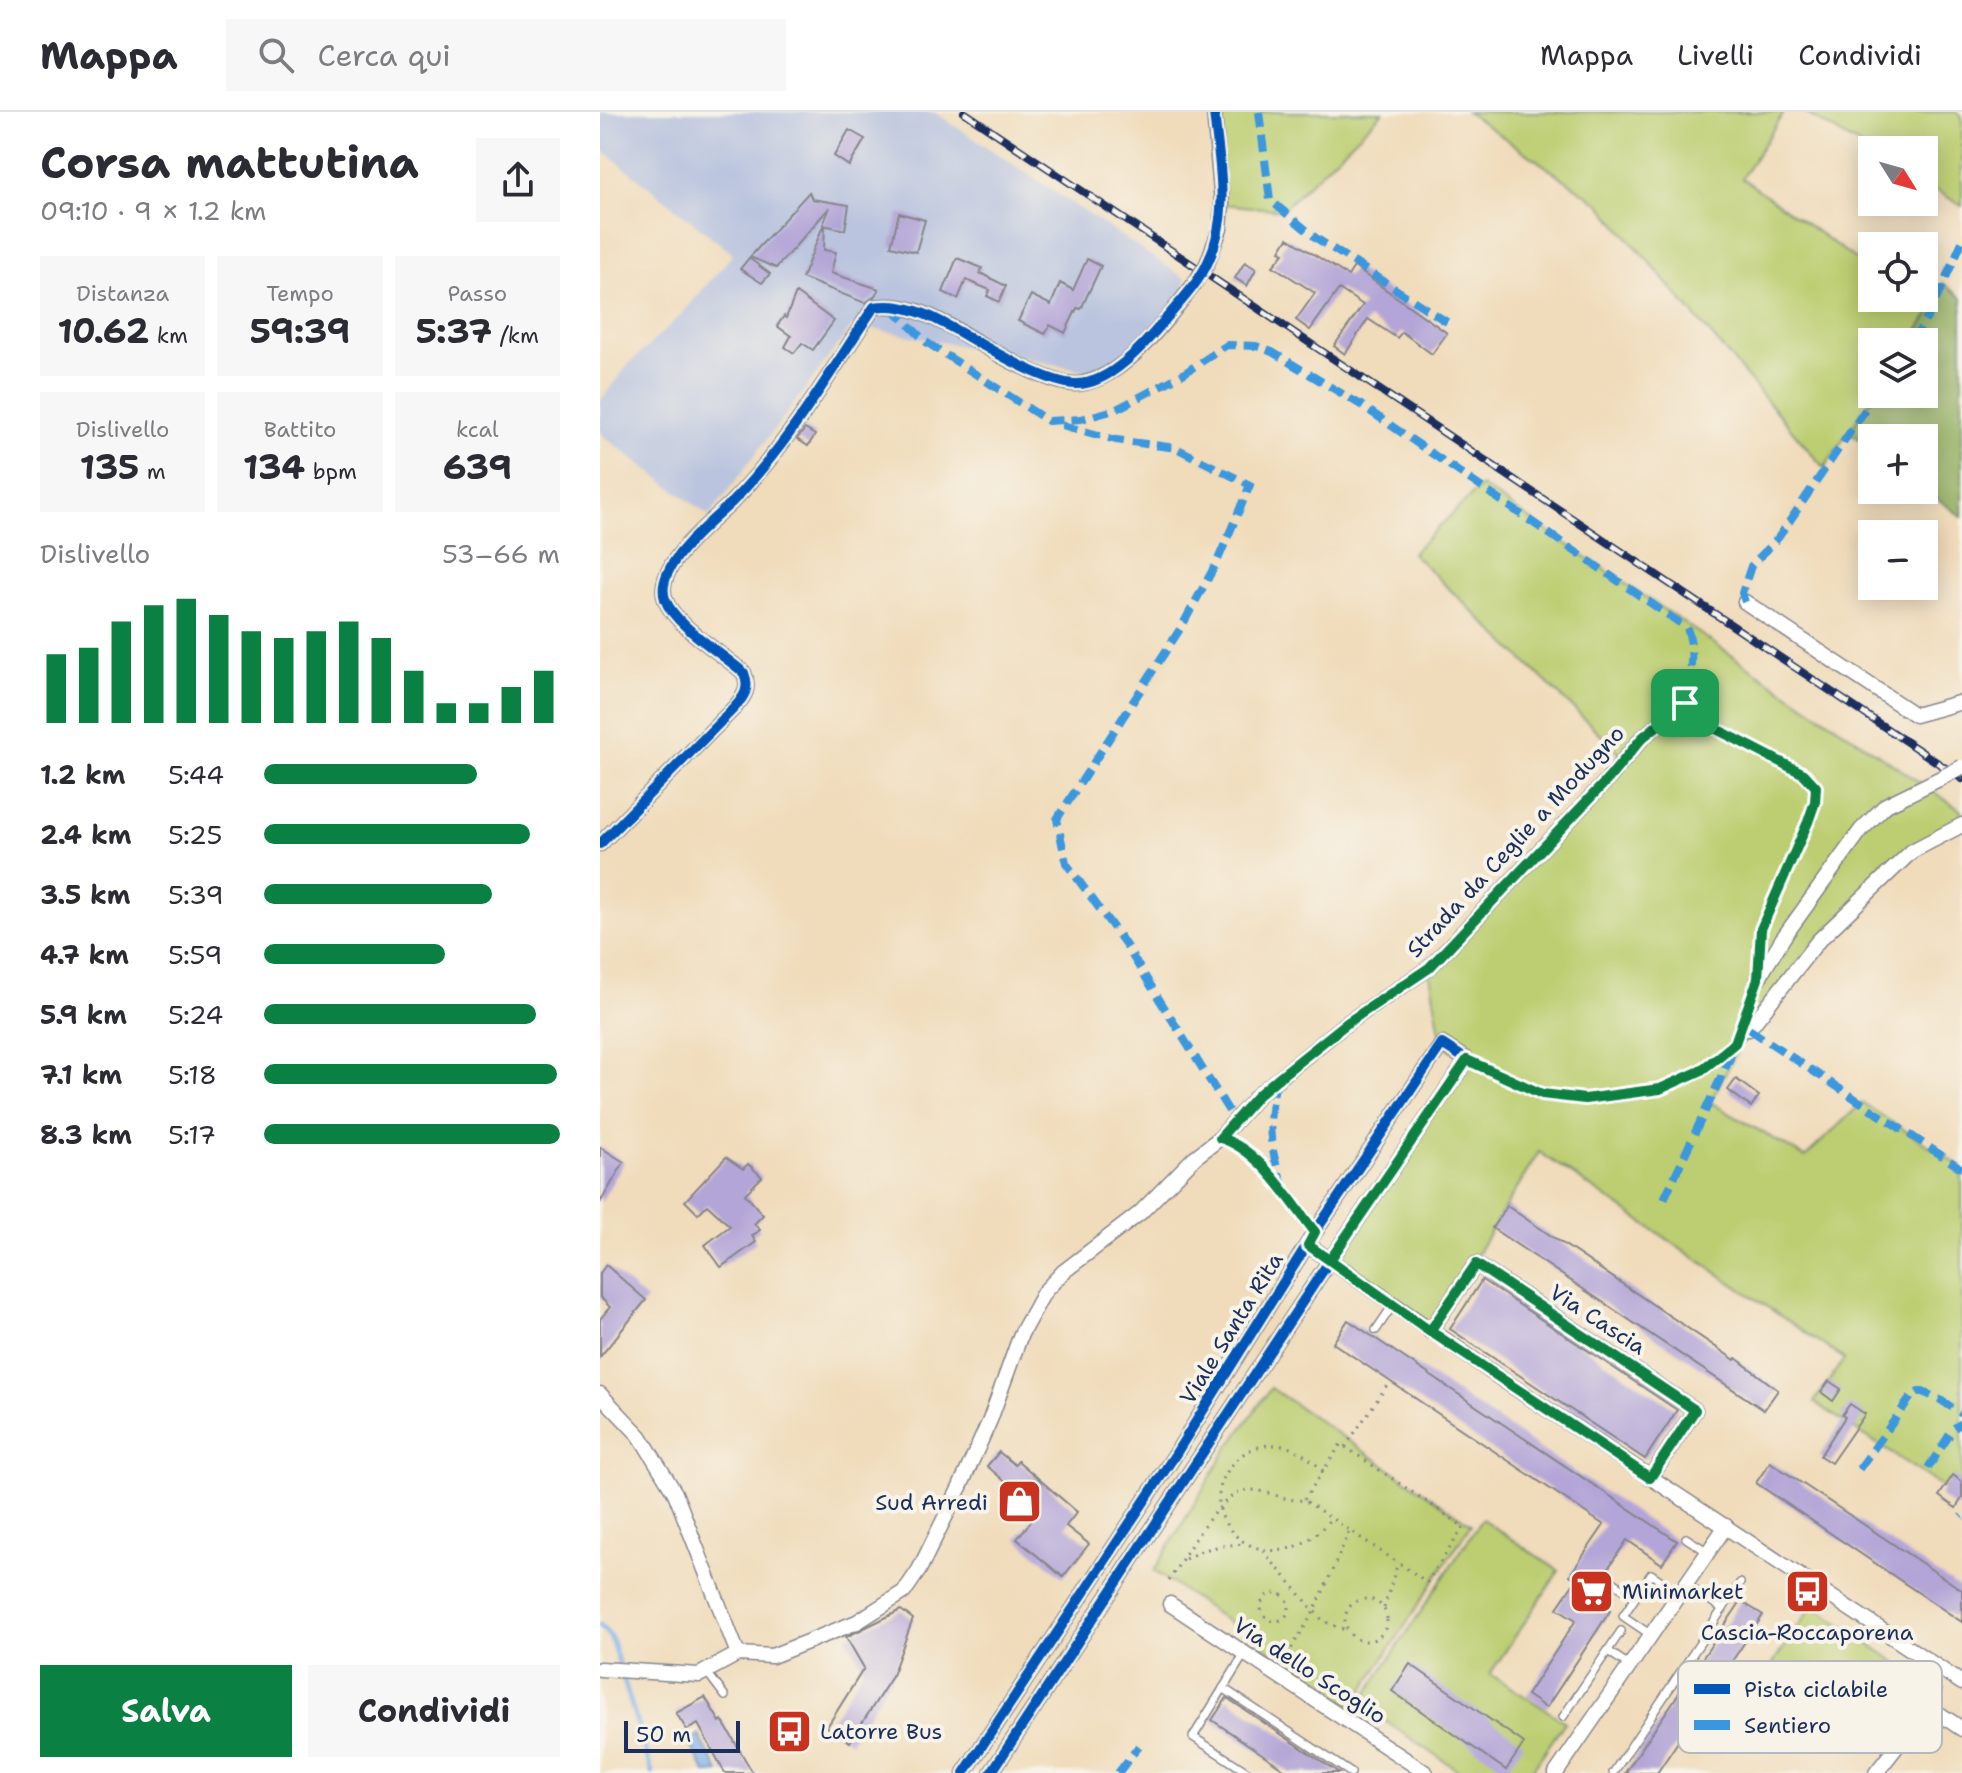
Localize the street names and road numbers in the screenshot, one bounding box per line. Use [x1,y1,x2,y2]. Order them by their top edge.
street label: Strada da Ceglie a Modugno [1400,719,1631,963]
street label: Viale Santa Rita [1173,1247,1290,1410]
street label: Via Cascia [1544,1277,1652,1362]
street label: Via dello Scoglio [1228,1610,1392,1731]

